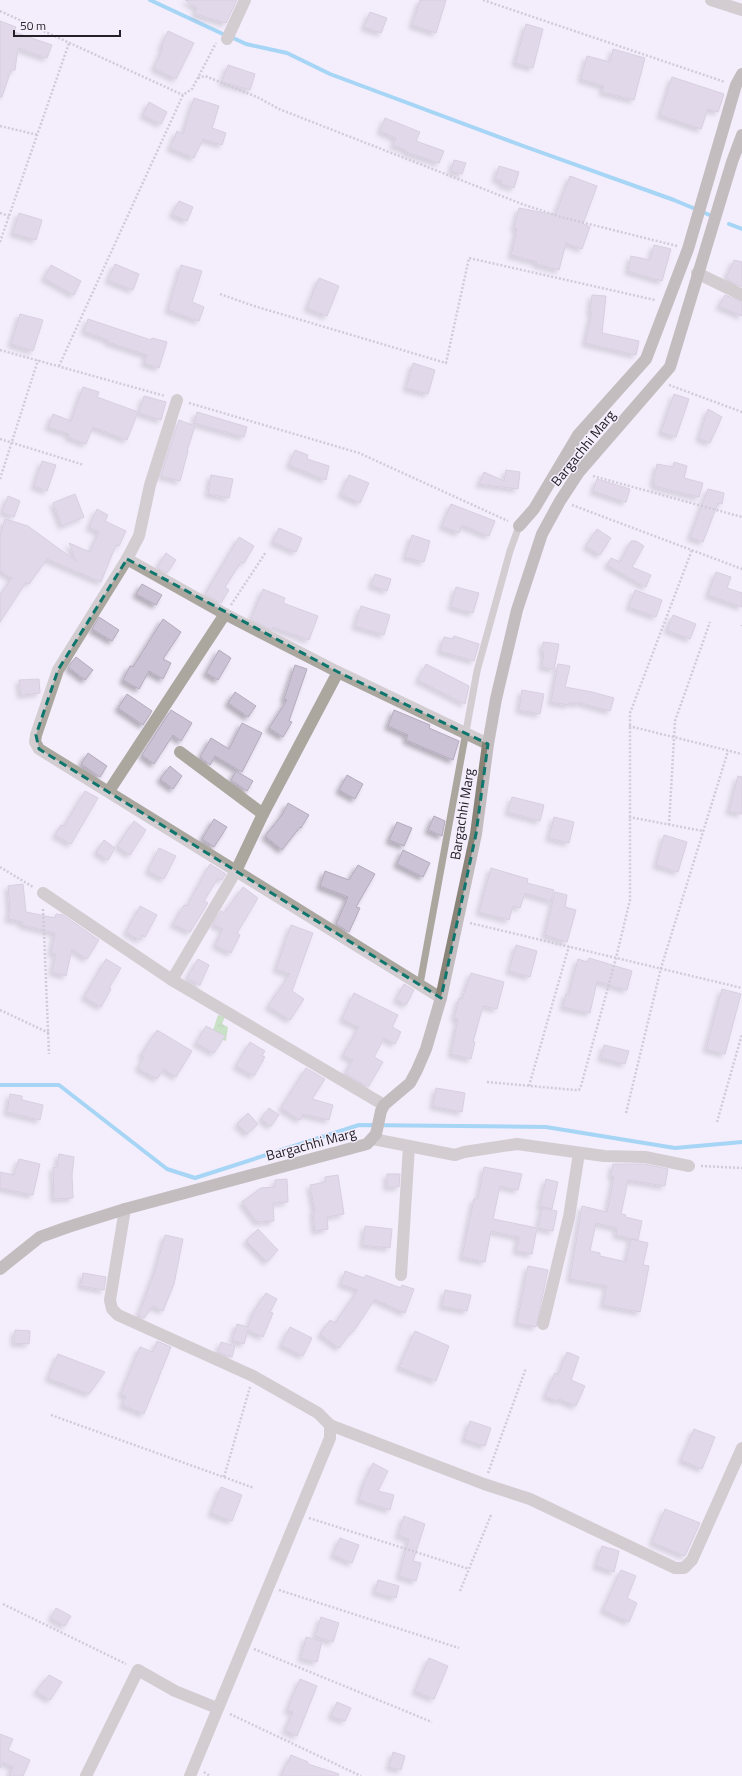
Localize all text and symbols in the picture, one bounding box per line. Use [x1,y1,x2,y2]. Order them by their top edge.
scale bar [14,12,120,38]
text: 50 m [20,16,46,35]
street label: Bargachhi Marg [545,405,620,490]
street label: Bargachhi Marg [444,767,479,861]
street label: Bargachhi Marg [263,1121,358,1166]

